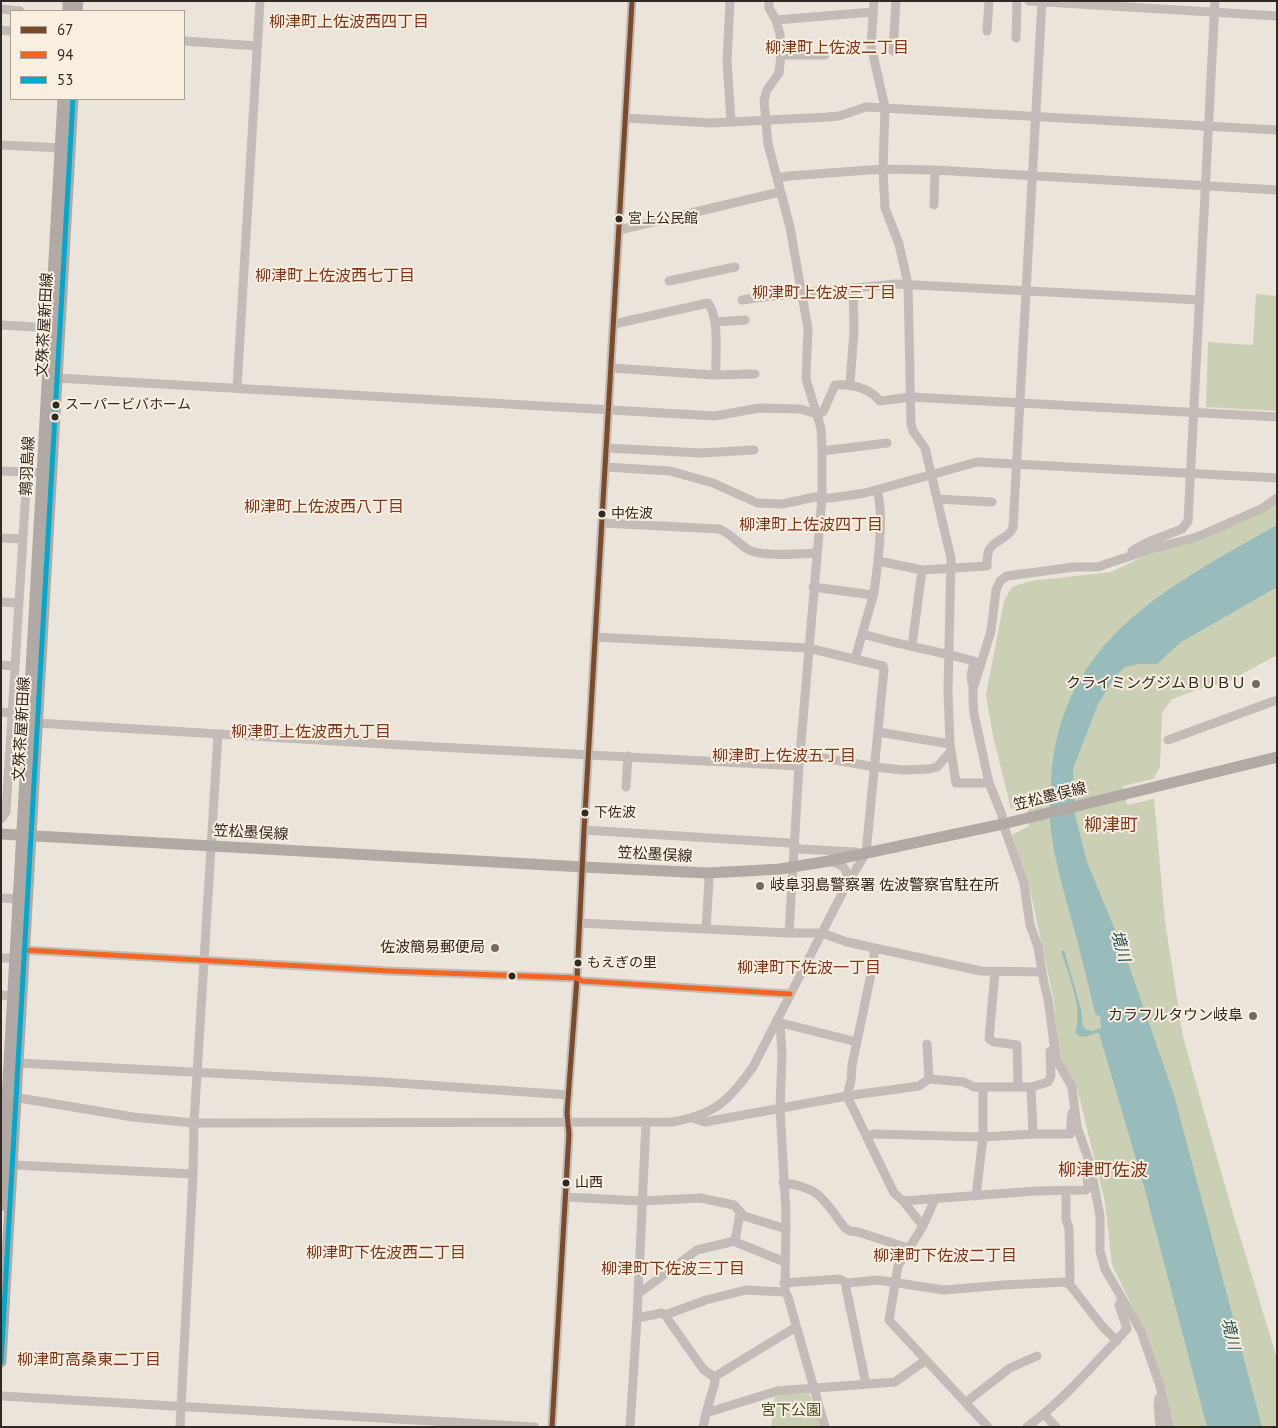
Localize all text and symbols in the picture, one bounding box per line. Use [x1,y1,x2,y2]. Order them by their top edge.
legend [10,10,185,100]
district label: 柳津町上佐波西四丁目 [269,12,429,32]
text: 67 [57,20,73,39]
district label: 柳津町上佐波二丁目 [765,38,909,58]
text: 94 [57,45,73,64]
text: 53 [57,70,73,89]
place label: 宮上公民館 [628,211,698,227]
marker: 宮上公民館 [614,214,624,224]
district label: 柳津町上佐波西七丁目 [255,266,415,286]
street label: 文殊茶屋新田線 [33,272,57,378]
district label: 柳津町上佐波三丁目 [752,283,896,303]
place label: スーパービバホーム [65,397,191,413]
marker: スーパービバホーム [51,400,61,410]
unlabelled marker [50,412,60,422]
street label: 鶉羽島線 [17,436,39,496]
district label: 柳津町上佐波西八丁目 [244,497,404,517]
place label: 中佐波 [611,506,653,522]
marker: 中佐波 [597,509,607,519]
district label: 柳津町上佐波四丁目 [739,515,883,535]
place label: クライミングジムＢＵＢＵ [1066,675,1246,693]
street label: 文殊茶屋新田線 [10,676,34,782]
marker: クライミングジムＢＵＢＵ [1250,678,1262,690]
district label: 柳津町上佐波西九丁目 [231,722,391,742]
district label: 柳津町上佐波五丁目 [712,746,856,766]
street label: 笠松墨俣線 [1011,779,1089,815]
place label: 下佐波 [594,805,636,821]
marker: 下佐波 [580,808,590,818]
district label: 柳津町 [1084,815,1138,837]
street label: 笠松墨俣線 [213,822,289,844]
street label: 笠松墨俣線 [617,844,693,866]
place label: 岐阜羽島警察署 佐波警察官駐在所 [770,877,999,895]
marker: 岐阜羽島警察署 佐波警察官駐在所 [754,880,766,892]
water label: 境川 [1106,928,1134,964]
place label: 佐波簡易郵便局 [380,939,485,957]
marker: 佐波簡易郵便局 [489,942,501,954]
place label: もえぎの里 [587,955,657,971]
marker: もえぎの里 [573,958,583,968]
district label: 柳津町下佐波一丁目 [737,958,881,978]
unlabelled marker [507,971,517,981]
place label: カラフルタウン岐阜 [1108,1007,1243,1025]
marker: カラフルタウン岐阜 [1247,1010,1259,1022]
district label: 柳津町佐波 [1058,1160,1148,1182]
place label: 山西 [575,1175,603,1191]
marker: 山西 [561,1178,571,1188]
district label: 柳津町下佐波西二丁目 [306,1243,466,1263]
district label: 柳津町下佐波二丁目 [873,1246,1017,1266]
district label: 柳津町下佐波三丁目 [601,1259,745,1279]
water label: 境川 [1217,1316,1243,1352]
district label: 柳津町高桑東二丁目 [17,1350,161,1370]
park label: 宮下公園 [761,1402,821,1420]

